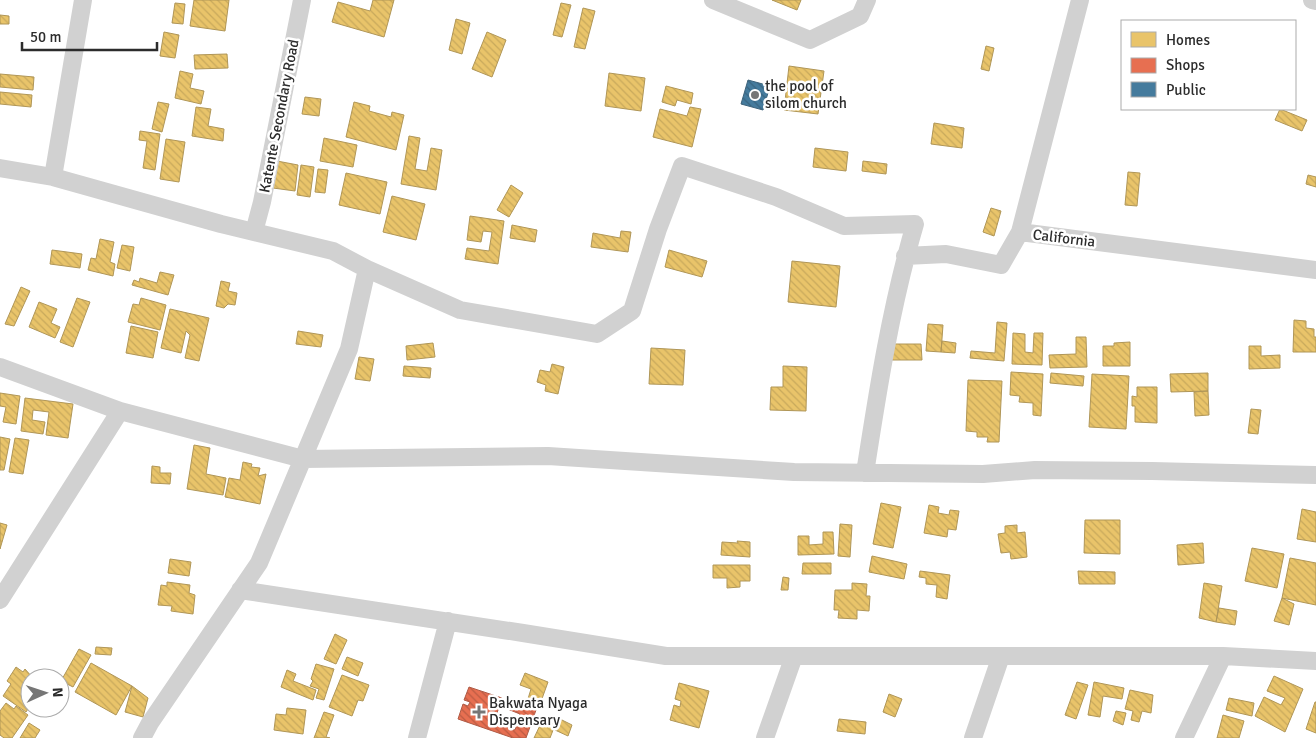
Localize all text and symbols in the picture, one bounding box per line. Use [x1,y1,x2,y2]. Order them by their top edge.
scale bar [22,20,158,52]
legend [1121,20,1296,110]
text: 50 m [30,28,61,46]
text: Homes [1166,31,1210,49]
street label: Katente Secondary Road [255,38,303,194]
text: Shops [1166,56,1205,74]
place label: the pool of silom church [765,77,847,112]
text: Public [1166,81,1206,99]
marker: the pool of silom church [749,89,761,101]
street label: California [1032,225,1096,251]
north arrow [20,668,70,718]
text: N [49,687,66,698]
place label: Bakwata Nyaga Dispensary [489,694,588,729]
marker: Bakwata Nyaga Dispensary [473,706,485,718]

